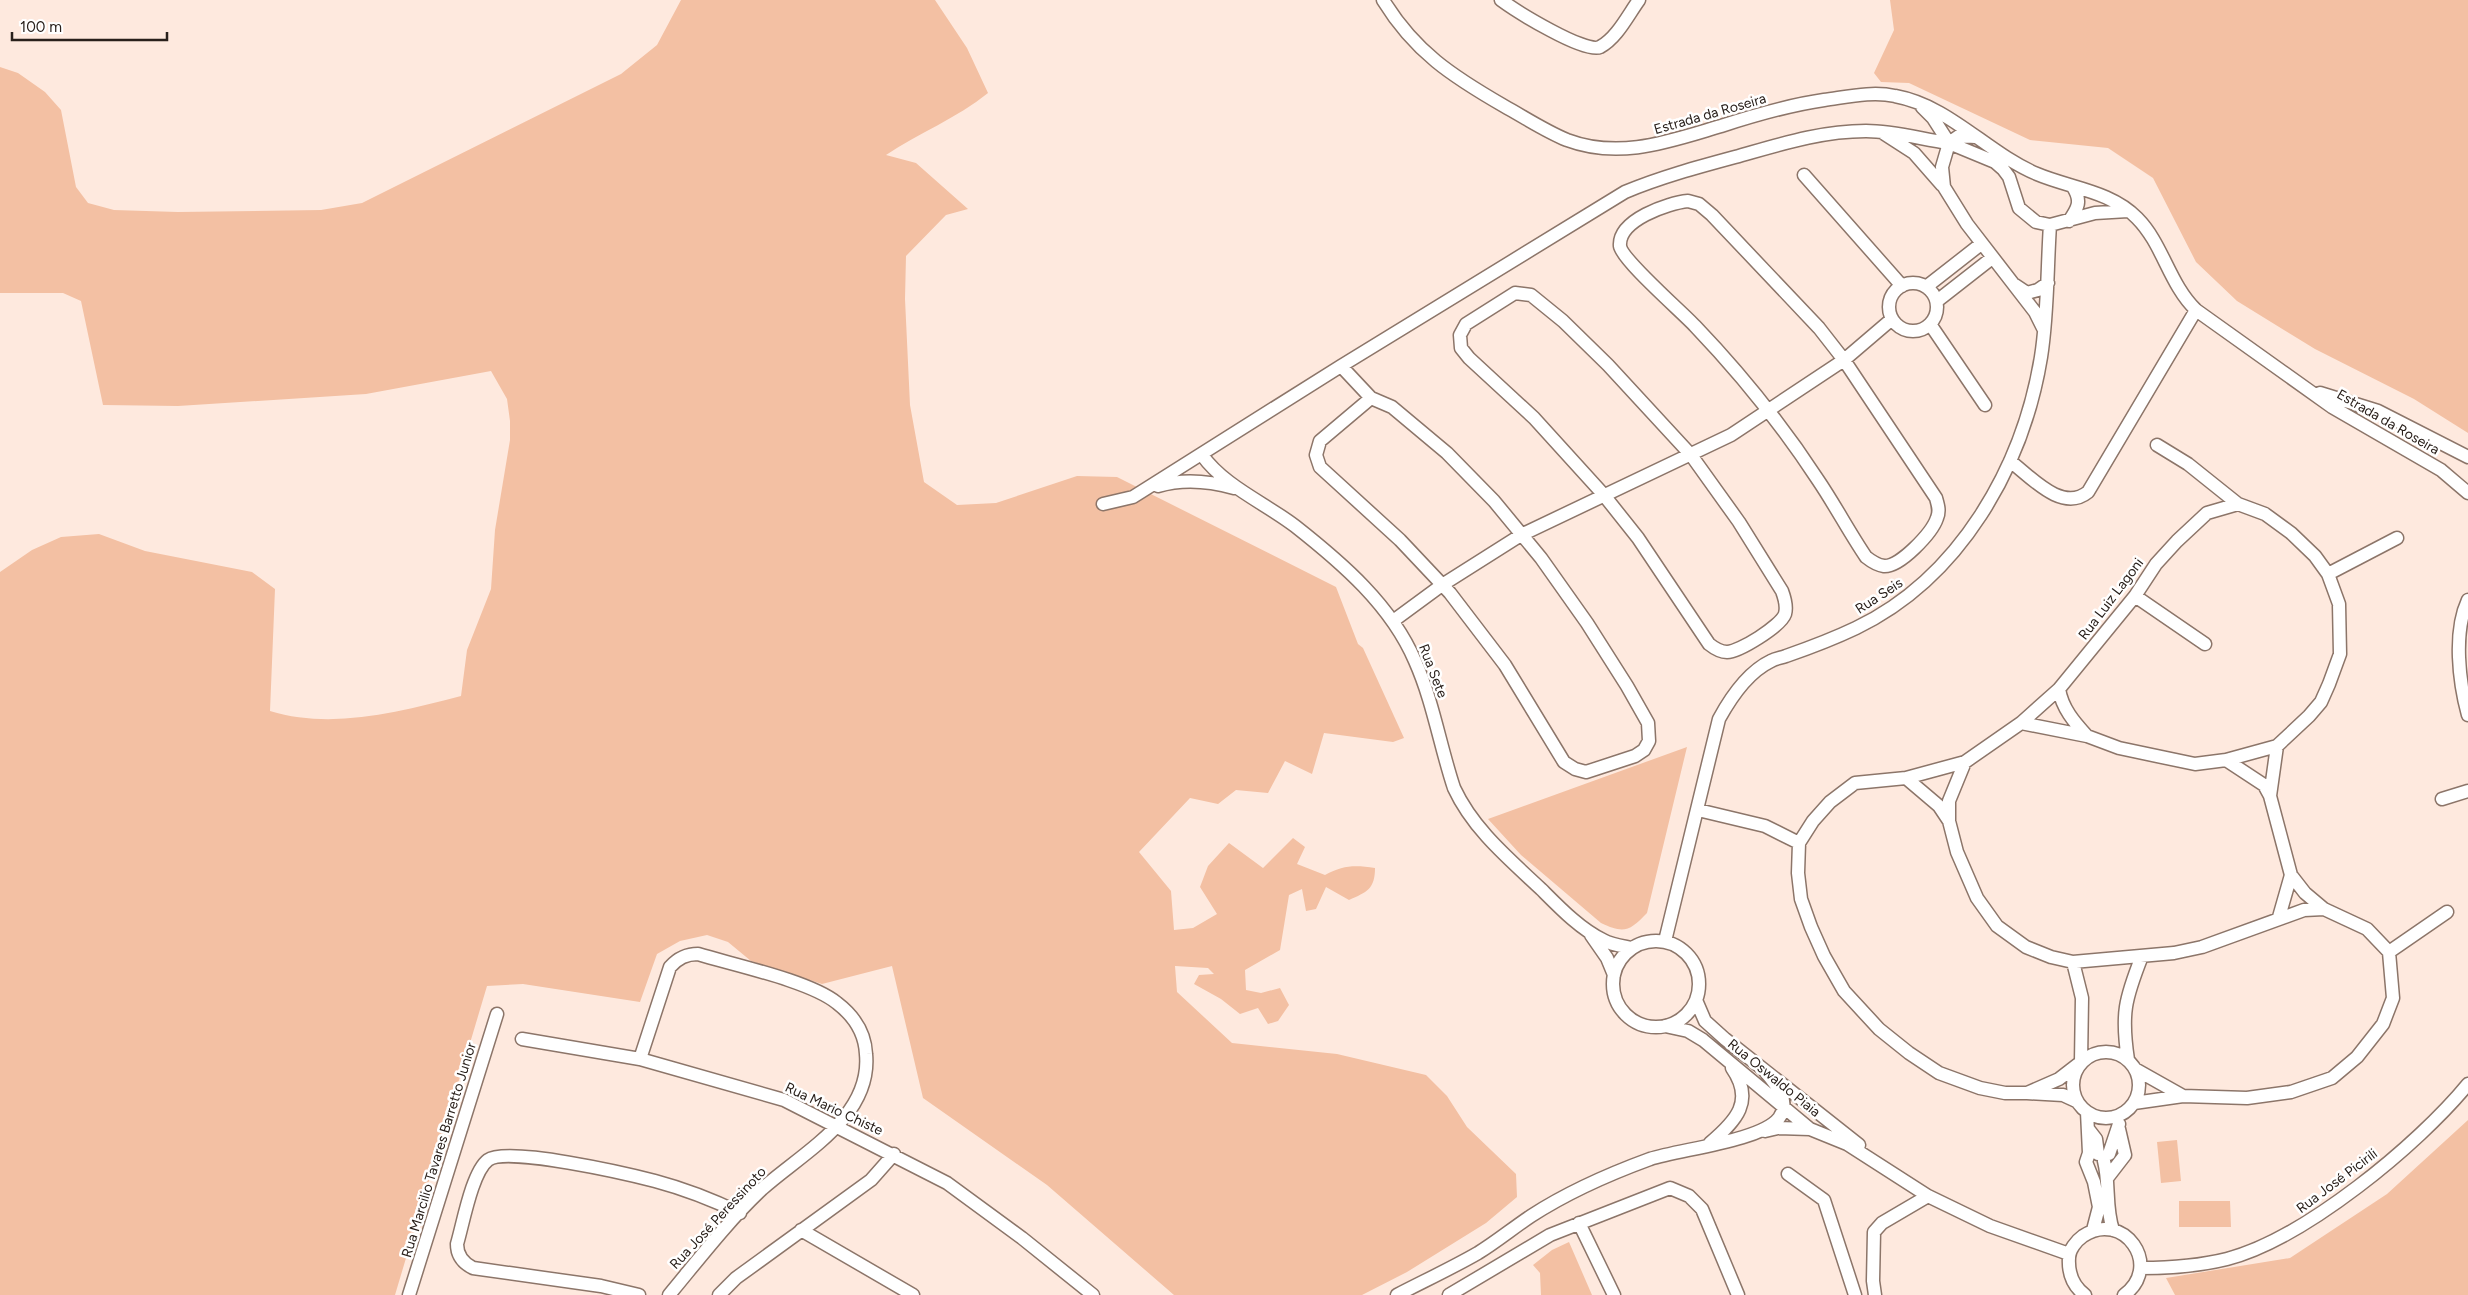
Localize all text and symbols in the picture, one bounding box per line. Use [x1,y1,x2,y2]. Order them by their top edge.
scale bar [12,10,168,42]
text: 100 m [20,18,62,36]
street label: Estrada da Roseira [1652,90,1768,138]
street label: Estrada da Roseira [2334,386,2442,458]
street label: Rua Luiz Lagoni [2075,555,2147,643]
street label: Rua Seis [1852,574,1906,618]
street label: Rua Sete [1415,642,1451,701]
street label: Rua Oswaldo Piaia [1724,1035,1824,1121]
street label: Rua Marcilio Tavares Barretto Junior [398,1040,480,1260]
street label: Rua Mario Chiste [782,1079,886,1139]
street label: Rua José Picirili [2293,1145,2381,1217]
street label: Rua José Peressinoto [666,1163,770,1273]

